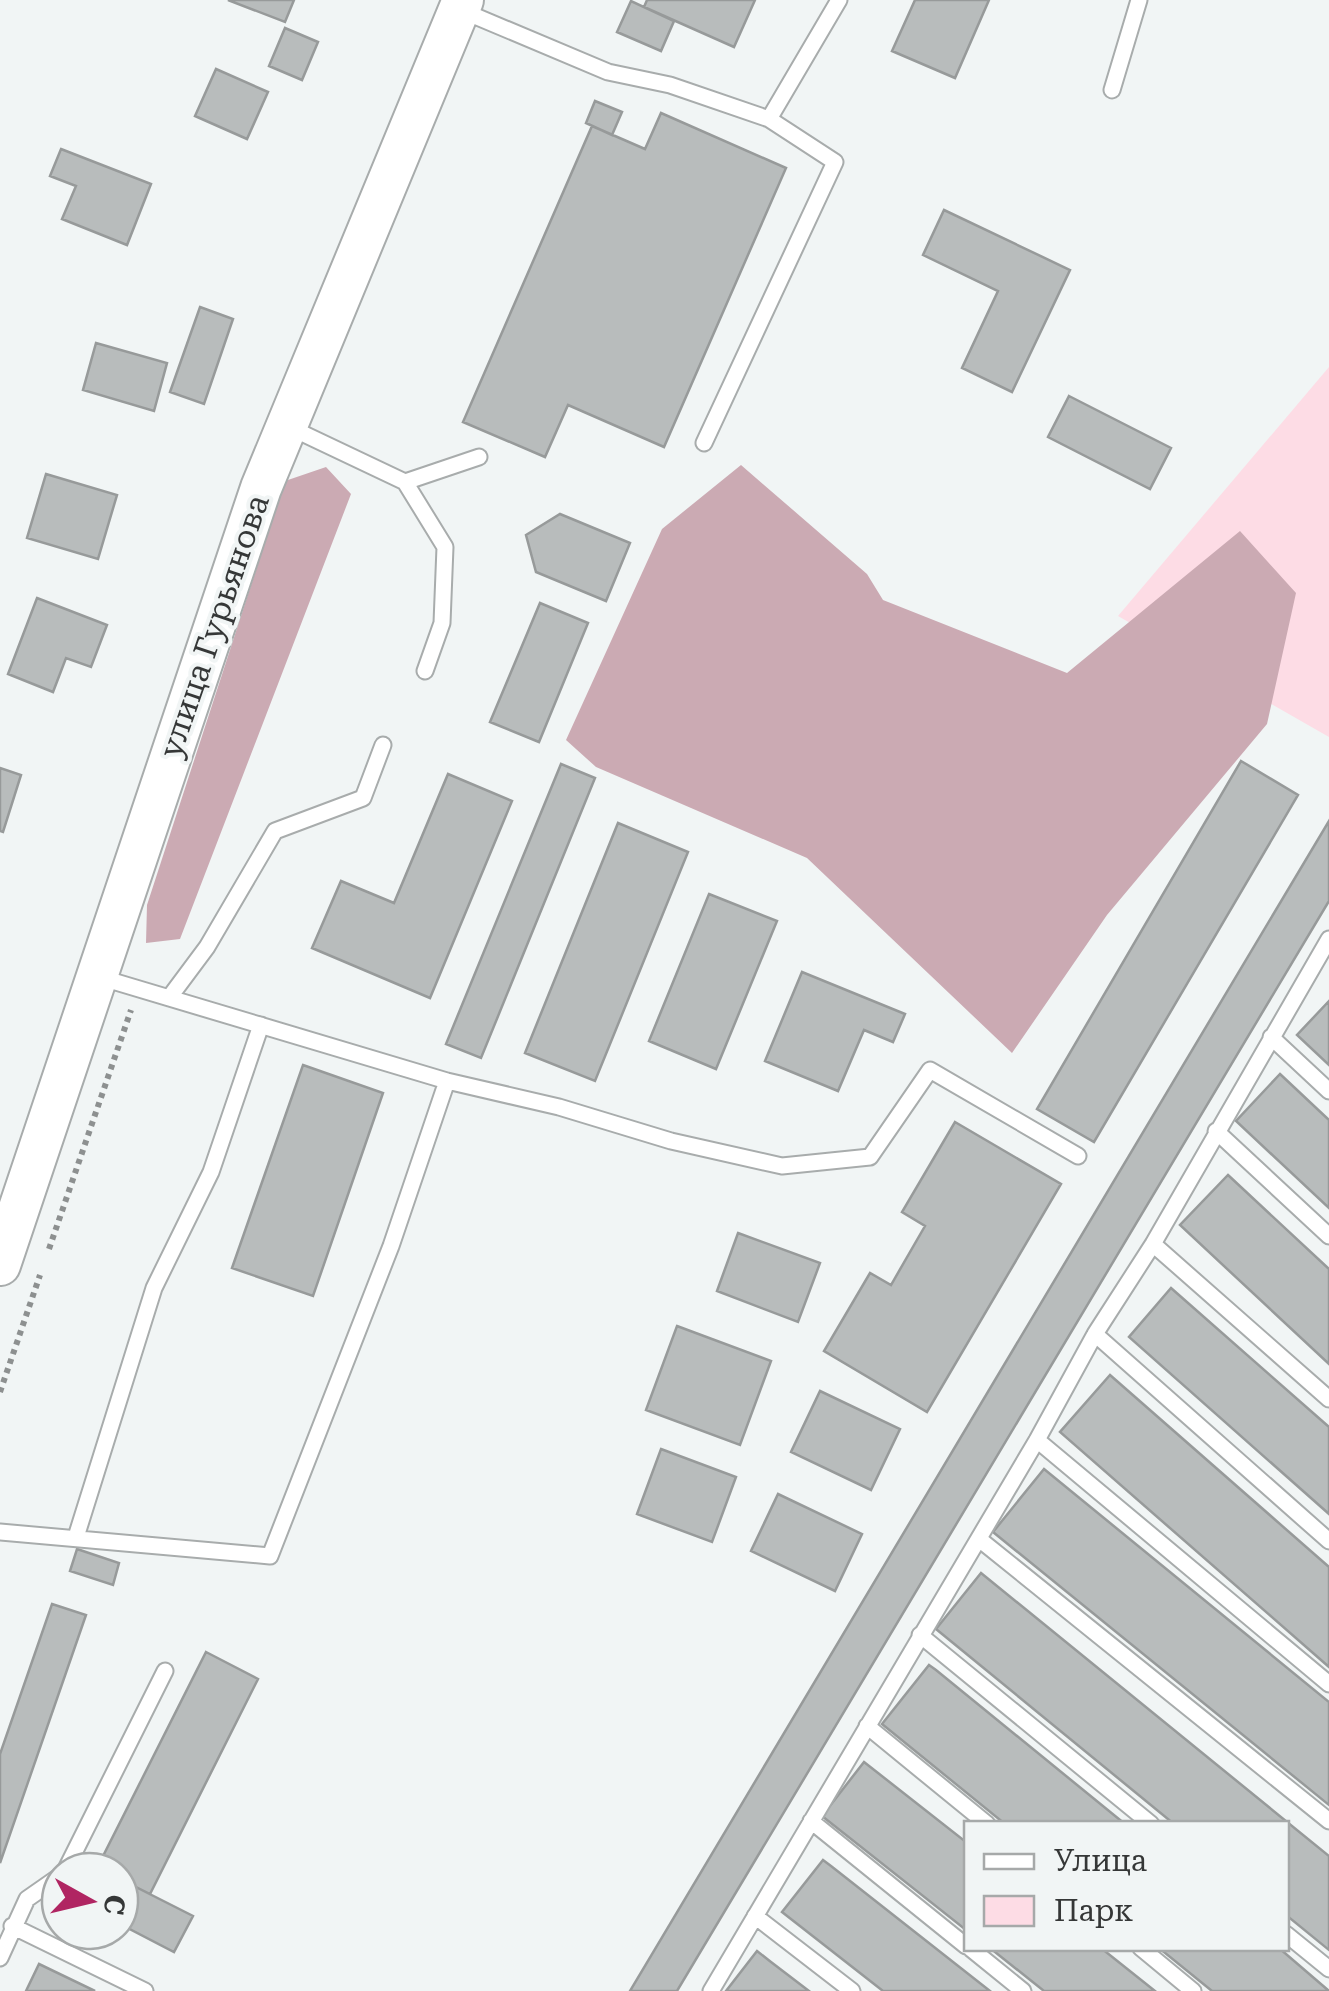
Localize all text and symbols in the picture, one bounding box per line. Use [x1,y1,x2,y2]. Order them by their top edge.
street label: улица Гурьянова [151,489,277,763]
legend [964,1821,1289,1951]
text: Улица [1054,1843,1147,1878]
north arrow [40,1851,140,1951]
text: С [97,1892,132,1916]
text: Парк [1054,1893,1133,1928]

